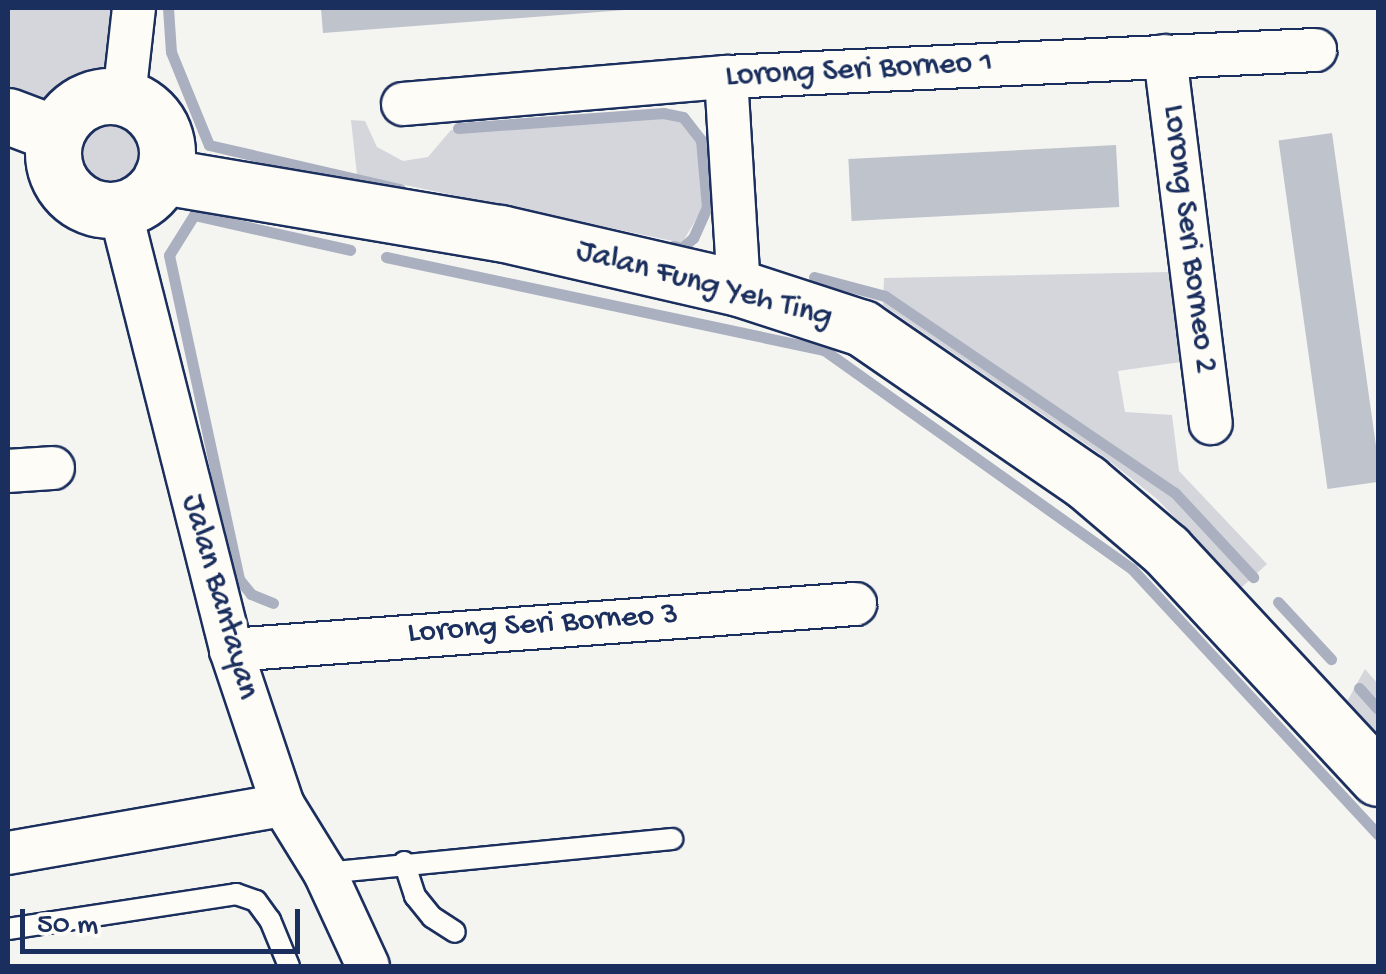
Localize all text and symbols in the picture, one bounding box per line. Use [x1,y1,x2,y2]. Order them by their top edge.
street label: Lorong Seri Borneo 1 [724,45,994,97]
street label: Lorong Seri Borneo 2 [1152,102,1224,376]
street label: Jalan Fung Yeh Ting [572,232,836,338]
street label: Jalan Bantayan [171,490,267,704]
street label: Lorong Seri Borneo 3 [406,596,680,654]
scale bar [25,889,305,951]
text: 50 m [37,909,98,944]

